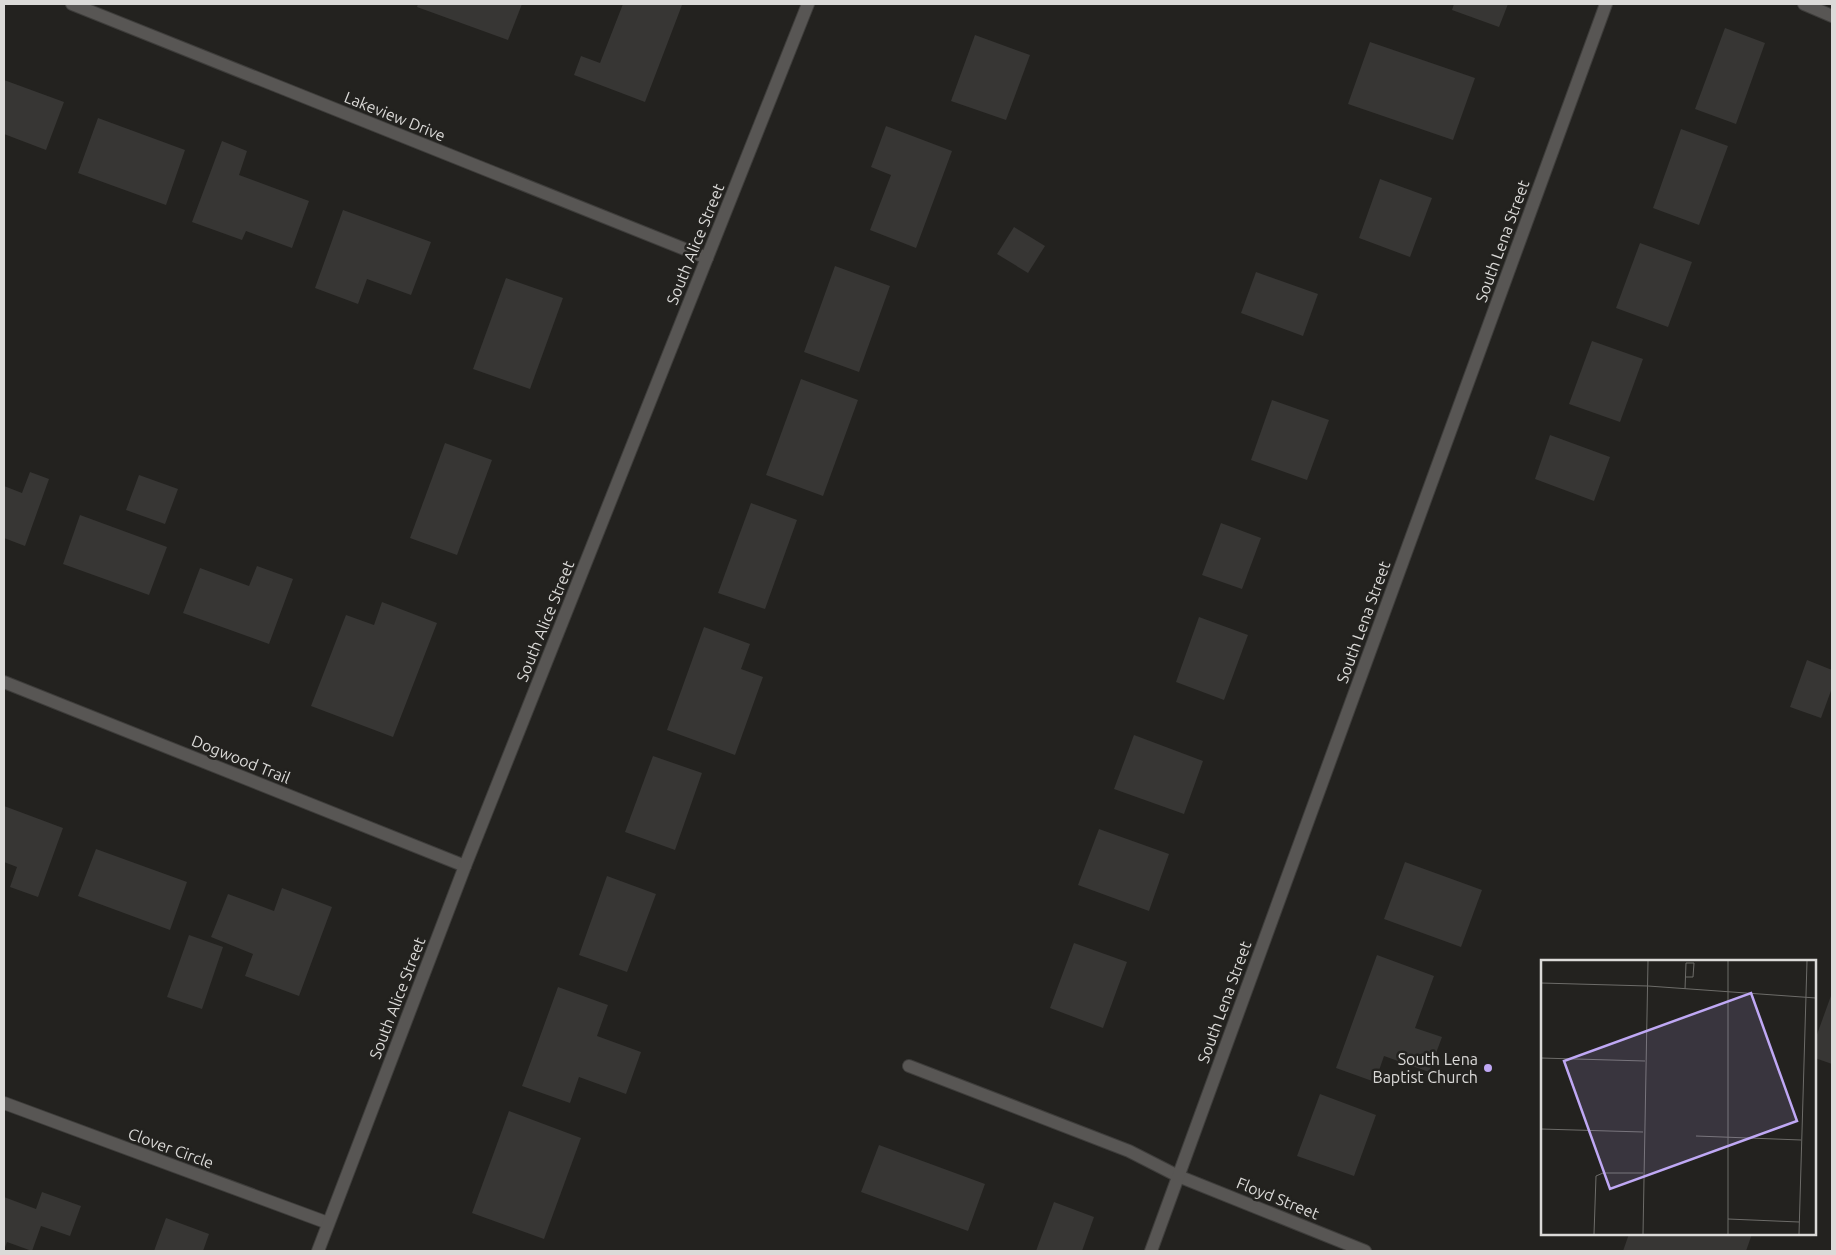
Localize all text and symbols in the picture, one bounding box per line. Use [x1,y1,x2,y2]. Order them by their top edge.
street label: Lakeview Drive [342,88,448,144]
street label: South Lena Street [1472,177,1533,305]
street label: South Alice Street [662,180,728,307]
street label: South Alice Street [512,557,578,684]
street label: South Lena Street [1333,558,1394,686]
street label: Dogwood Trail [189,731,293,787]
street label: South Alice Street [365,934,429,1061]
street label: South Lena Street [1194,938,1255,1066]
inset map [1541,960,1816,1235]
place label: South Lena Baptist Church [1372,1050,1478,1086]
marker: South Lena Baptist Church [1482,1062,1494,1074]
street label: Clover Circle [126,1124,216,1172]
street label: Floyd Street [1234,1173,1323,1223]

